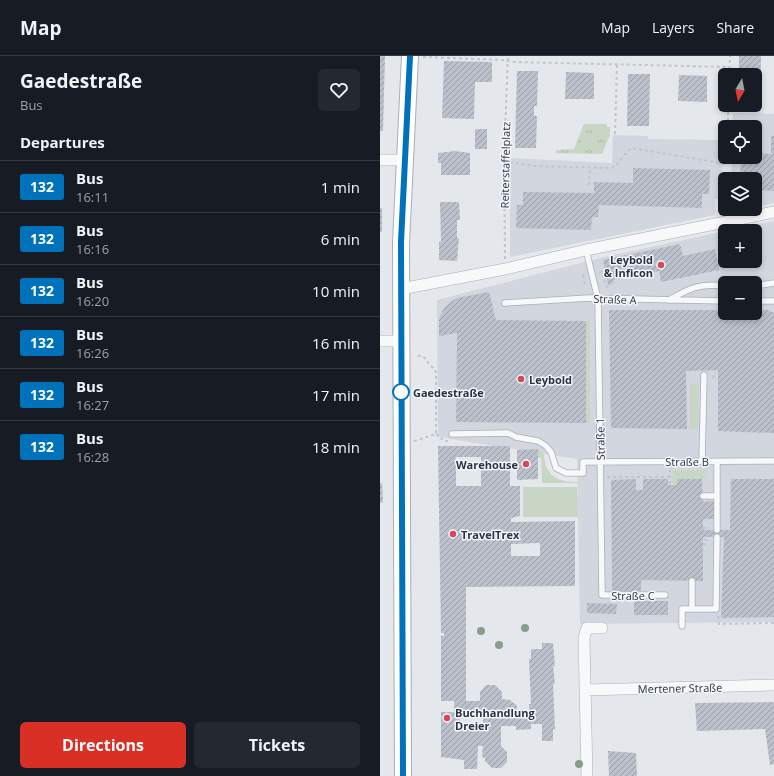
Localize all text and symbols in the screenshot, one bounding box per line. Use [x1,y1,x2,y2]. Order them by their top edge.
text: Map [20,15,61,41]
text: Map [601,18,630,37]
text: Layers [652,18,694,37]
text: Share [716,18,754,37]
text: Gaedestraße [20,68,142,94]
north arrow [718,68,762,112]
map controls [718,68,762,320]
button: heart [318,69,360,111]
text: Bus [20,96,43,114]
button: locate [718,120,762,164]
street label: Reiterstaffelplatz [497,122,513,208]
text: Departures [20,132,105,152]
text: Bus [76,168,103,188]
button: layers [718,172,762,216]
text: 132 [30,177,54,196]
text: 1 min [321,177,360,197]
text: 16:11 [76,188,109,206]
text: Bus [76,220,103,240]
button: + [718,224,762,268]
text: 132 [30,229,54,248]
text: 6 min [321,229,360,249]
text: 16:16 [76,240,109,258]
place label: Leybold & Inficon [604,252,653,280]
marker: Leybold & Inficon [656,260,666,270]
text: Bus [76,272,103,292]
button: − [718,276,762,320]
text: 132 [30,281,54,300]
text: 10 min [312,281,360,301]
street label: Straße A [593,291,637,307]
text: 16:20 [76,292,109,310]
text: Bus [76,324,103,344]
text: 132 [30,333,54,352]
text: 16 min [312,333,360,353]
text: 16:26 [76,344,109,362]
place label: Leybold [529,372,572,387]
marker: Leybold [516,374,526,384]
text: Bus [76,376,103,396]
marker: Gaedestraße [392,383,410,401]
text: 132 [30,385,54,404]
text: 17 min [312,385,360,405]
place label: Gaedestraße [413,385,484,400]
text: 16:27 [76,396,109,414]
street label: Straße 1 [592,418,608,460]
text: Bus [76,428,103,448]
text: 132 [30,437,54,456]
text: 18 min [312,437,360,457]
text: 16:28 [76,448,109,466]
street label: Straße B [665,454,709,469]
place label: Warehouse [456,457,518,472]
marker: Warehouse [521,459,531,469]
place label: TravelTrex [461,527,520,542]
marker: TravelTrex [448,529,458,539]
street label: Straße C [611,588,655,603]
street label: Mertener Straße [638,680,722,696]
place label: Buchhandlung Dreier [455,705,535,733]
marker: Buchhandlung Dreier [442,713,452,723]
button: Directions [20,722,186,768]
button: Tickets [194,722,360,768]

